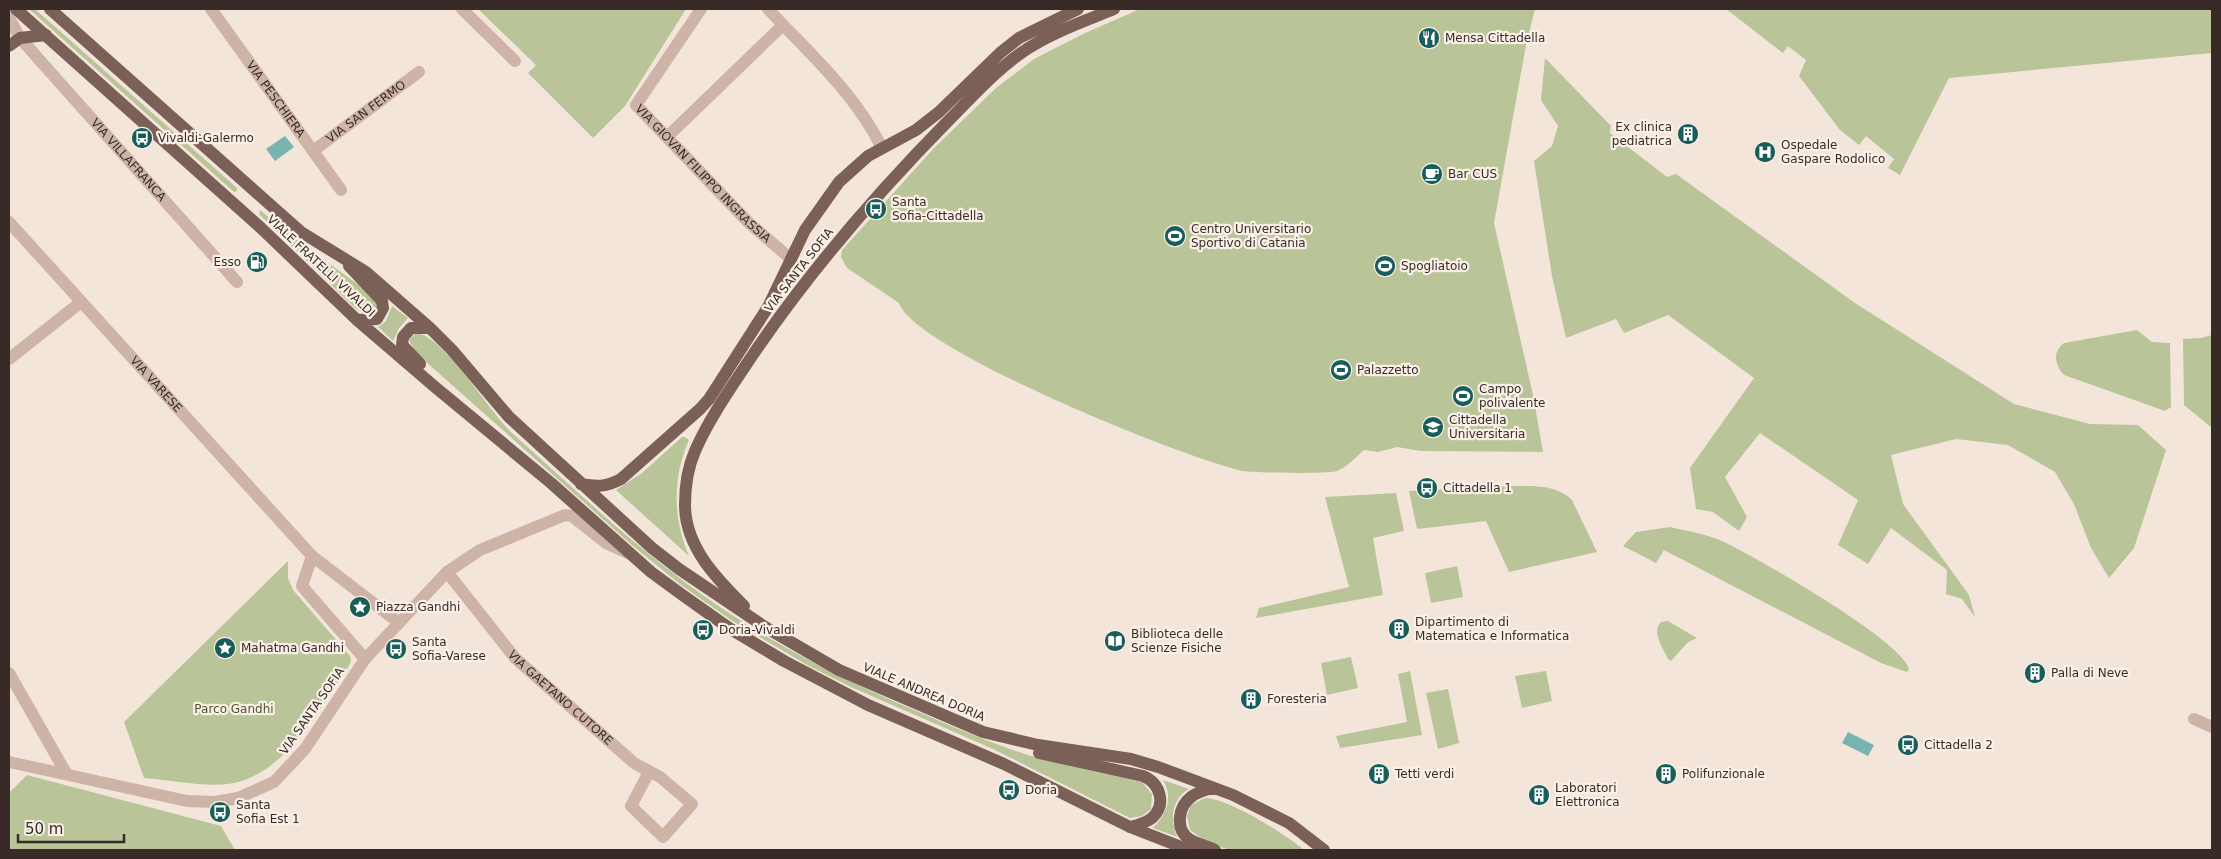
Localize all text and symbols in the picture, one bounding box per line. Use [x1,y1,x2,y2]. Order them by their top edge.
restaurant icon: Mensa Cittadella [1417,26,1441,50]
place label: Mensa Cittadella [1445,31,1545,45]
street label: VIA PESCHIERA [244,58,308,141]
street label: VIA SAN FERMO [324,77,408,146]
street label: VIA GIOVAN FILIPPO INGRASSIA [632,102,774,246]
street label: VIA VILLAFRANCA [88,116,169,205]
place label: Ex clinica pediatrica [1612,120,1672,148]
building icon: Ex clinica pediatrica [1676,122,1700,146]
bus stop icon: Vivaldi-Galermo [130,126,154,150]
place label: Vivaldi-Galermo [158,131,254,145]
place label: Ospedale Gaspare Rodolico [1781,138,1885,166]
hospital icon: Ospedale Gaspare Rodolico [1753,140,1777,164]
cafe icon: Bar CUS [1420,162,1444,186]
place label: Bar CUS [1448,167,1497,181]
place label: Santa Sofia-Cittadella [892,195,984,223]
bus stop icon: Santa Sofia-Cittadella [864,197,888,221]
street label: VIALE FRATELLI VIVALDI [264,212,378,320]
place label: Centro Universitario Sportivo di Catania [1191,222,1311,250]
sports icon: Centro Universitario Sportivo di Catania [1163,224,1187,248]
street label: VIA SANTA SOFIA [762,225,837,315]
fuel station icon: Esso [245,250,269,274]
sports icon: Spogliatoio [1373,254,1397,278]
place label: Esso [214,255,241,269]
place label: Spogliatoio [1401,259,1468,273]
street label: VIA VARESE [127,353,185,415]
sports icon: Palazzetto [1329,358,1353,382]
place label: Palazzetto [1357,363,1418,377]
place label: Campo polivalente [1479,382,1546,410]
sports icon: Campo polivalente [1451,384,1475,408]
place label: Cittadella Universitaria [1449,413,1525,441]
school or university icon: Cittadella Universitaria [1421,415,1445,439]
bus stop icon: Cittadella 1 [1415,476,1439,500]
place label: Cittadella 1 [1443,481,1512,495]
place icon: Piazza Gandhi [348,595,372,619]
place label: Piazza Gandhi [376,600,460,614]
place label: Dipartimento di Matematica e Informatica [1415,615,1569,643]
building icon: Dipartimento di Matematica e Informatica [1387,617,1411,641]
bus stop icon: Doria-Vivaldi [691,618,715,642]
place label: Doria-Vivaldi [719,623,795,637]
place label: Biblioteca delle Scienze Fisiche [1131,627,1223,655]
library icon: Biblioteca delle Scienze Fisiche [1103,629,1127,653]
place label: Santa Sofia-Varese [412,635,486,663]
place icon: Mahatma Gandhi [213,636,237,660]
bus stop icon: Santa Sofia-Varese [384,637,408,661]
place label: Mahatma Gandhi [241,641,344,655]
street label: VIA GAETANO CUTORE [505,648,616,748]
street label: VIALE ANDREA DORIA [861,660,988,724]
building icon: Palla di Neve [2023,661,2047,685]
street label: VIA SANTA SOFIA [277,664,348,757]
place label: Palla di Neve [2051,666,2129,680]
building icon: Foresteria [1239,687,1263,711]
place label: Foresteria [1267,692,1327,706]
park label: Parco Gandhi [194,702,274,716]
bus stop icon: Cittadella 2 [1896,733,1920,757]
place label: Cittadella 2 [1924,738,1993,752]
building icon: Tetti verdi [1367,762,1391,786]
building icon: Polifunzionale [1654,762,1678,786]
place label: Tetti verdi [1394,767,1454,781]
place label: Polifunzionale [1682,767,1765,781]
bus stop icon: Doria [997,778,1021,802]
place label: Laboratori Elettronica [1555,781,1620,809]
place label: Doria [1025,783,1057,797]
building icon: Laboratori Elettronica [1527,783,1551,807]
place label: Santa Sofia Est 1 [236,798,300,826]
bus stop icon: Santa Sofia Est 1 [208,800,232,824]
scale bar [18,812,124,844]
text: 50 m [25,820,63,838]

